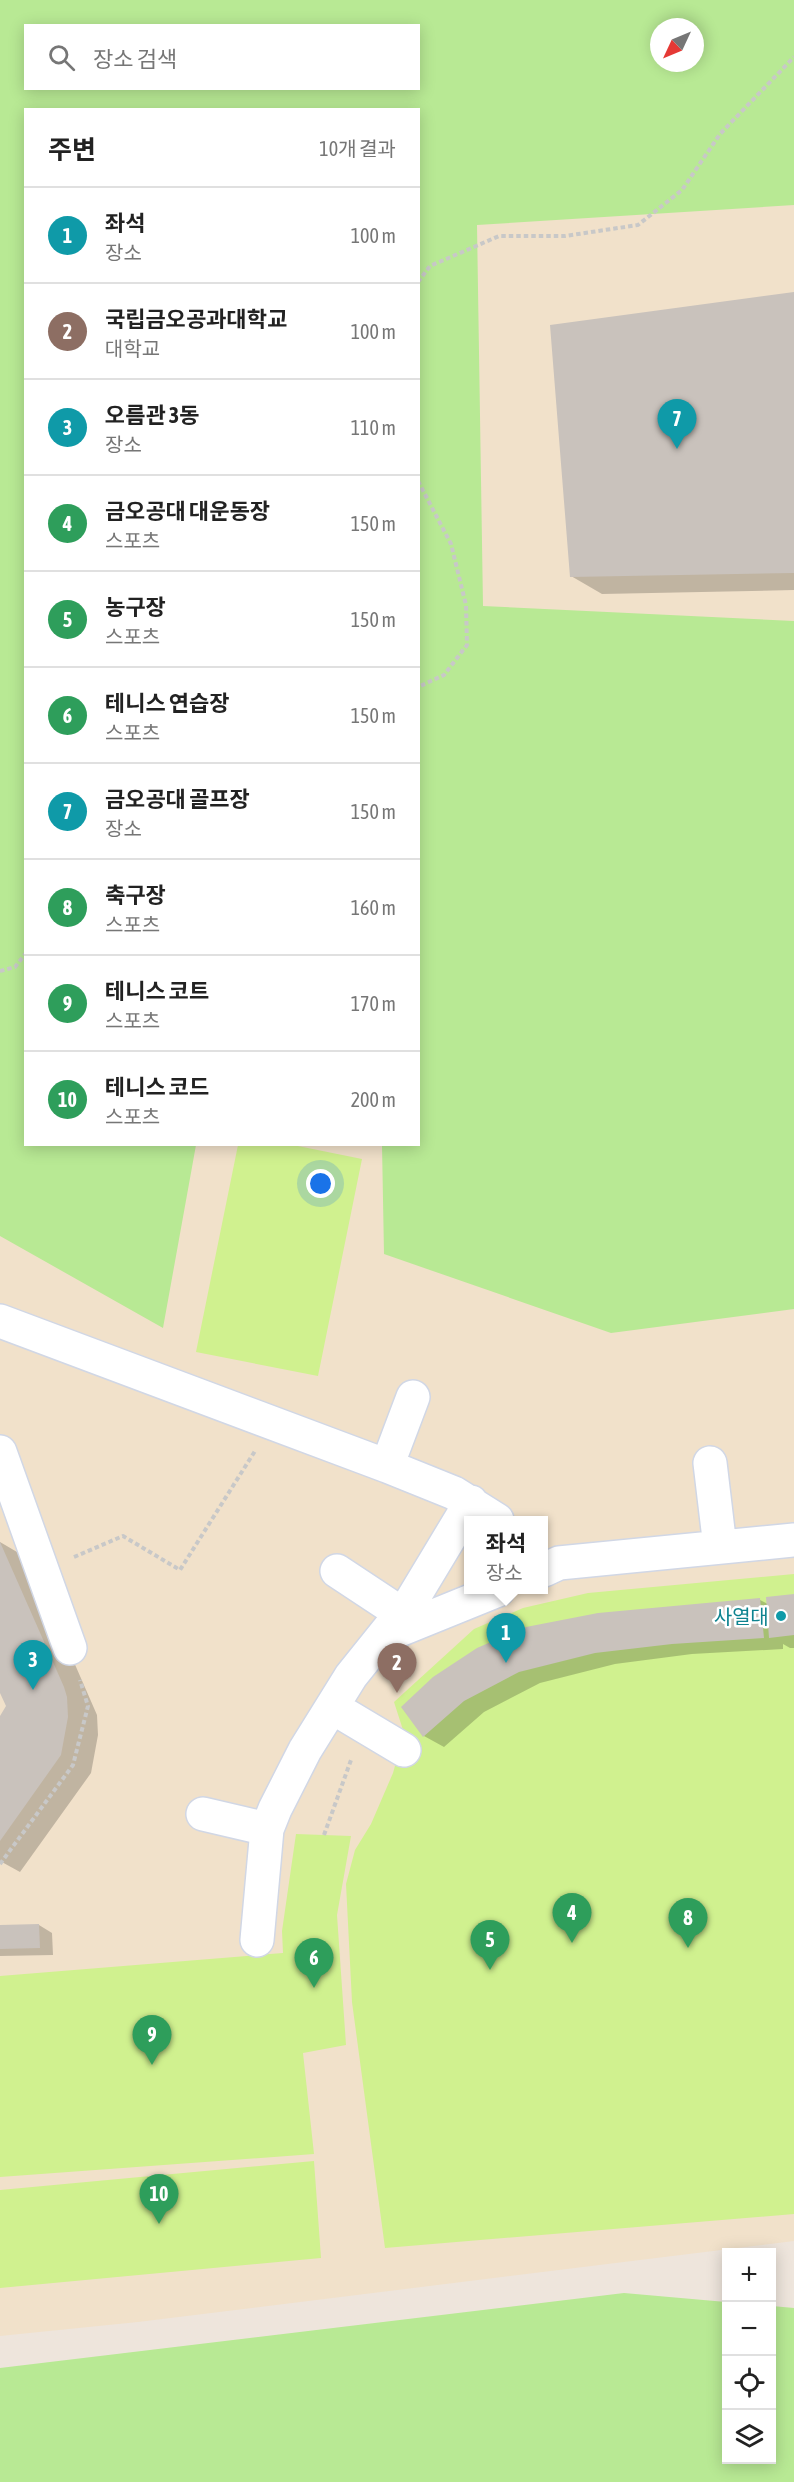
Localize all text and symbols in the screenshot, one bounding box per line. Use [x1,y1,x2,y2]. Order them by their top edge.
north arrow [650,18,704,72]
search box [24,24,420,90]
icon: search [45,41,78,74]
text: 장소 검색 [93,46,177,72]
text: 주변 [48,135,96,165]
text: 10개 결과 [319,137,396,160]
text: 좌석 [105,210,145,236]
text: 1 [63,224,72,247]
text: 100 m [351,224,396,247]
text: 장소 [105,241,142,264]
text: 국립금오공과대학교 [105,306,287,332]
text: 2 [63,320,72,343]
text: 100 m [351,320,396,343]
text: 대학교 [105,337,160,360]
pin: 7 [658,400,696,449]
text: 오름관 3동 [105,402,199,428]
text: 3 [63,416,72,439]
text: 110 m [351,416,396,439]
text: 장소 [105,433,142,456]
text: 금오공대 대운동장 [105,498,270,524]
text: 4 [63,512,72,535]
text: 150 m [351,512,396,535]
text: 스포츠 [105,529,160,552]
text: 농구장 [105,594,166,620]
text: 5 [63,608,72,631]
text: 150 m [351,608,396,631]
text: 스포츠 [105,625,160,648]
text: 테니스 연습장 [105,690,229,716]
text: 6 [63,704,72,727]
text: 150 m [351,704,396,727]
text: 스포츠 [105,721,160,744]
text: 금오공대 골프장 [105,786,250,812]
text: 7 [63,800,72,823]
text: 150 m [351,800,396,823]
text: 장소 [105,817,142,840]
text: 축구장 [105,882,166,908]
text: 8 [63,896,72,919]
text: 160 m [351,896,396,919]
text: 스포츠 [105,913,160,936]
text: 테니스 코트 [105,978,209,1004]
text: 9 [63,992,72,1015]
text: 170 m [351,992,396,1015]
text: 스포츠 [105,1009,160,1032]
text: 테니스 코드 [105,1074,209,1100]
text: 10 [58,1088,77,1111]
text: 200 m [351,1088,396,1111]
text: 스포츠 [105,1105,160,1128]
your location [306,1169,335,1198]
popup [464,1516,548,1594]
text: 좌석 [486,1530,526,1556]
text: 장소 [486,1561,523,1584]
place label: 사열대 [714,1605,769,1628]
marker: 사열대 [774,1609,788,1623]
pin: 1 [486,1614,526,1663]
pin: 3 [14,1640,52,1690]
pin: 2 [378,1644,416,1693]
pin: 4 [552,1894,592,1943]
pin: 8 [668,1898,708,1948]
pin: 5 [470,1920,510,1970]
pin: 6 [294,1938,334,1988]
pin: 9 [132,2016,172,2065]
pin: 10 [140,2174,178,2224]
map controls [722,2248,776,2464]
button: + [722,2248,776,2302]
button: − [722,2302,776,2356]
button: locate [722,2356,776,2410]
button: layers [722,2410,776,2464]

